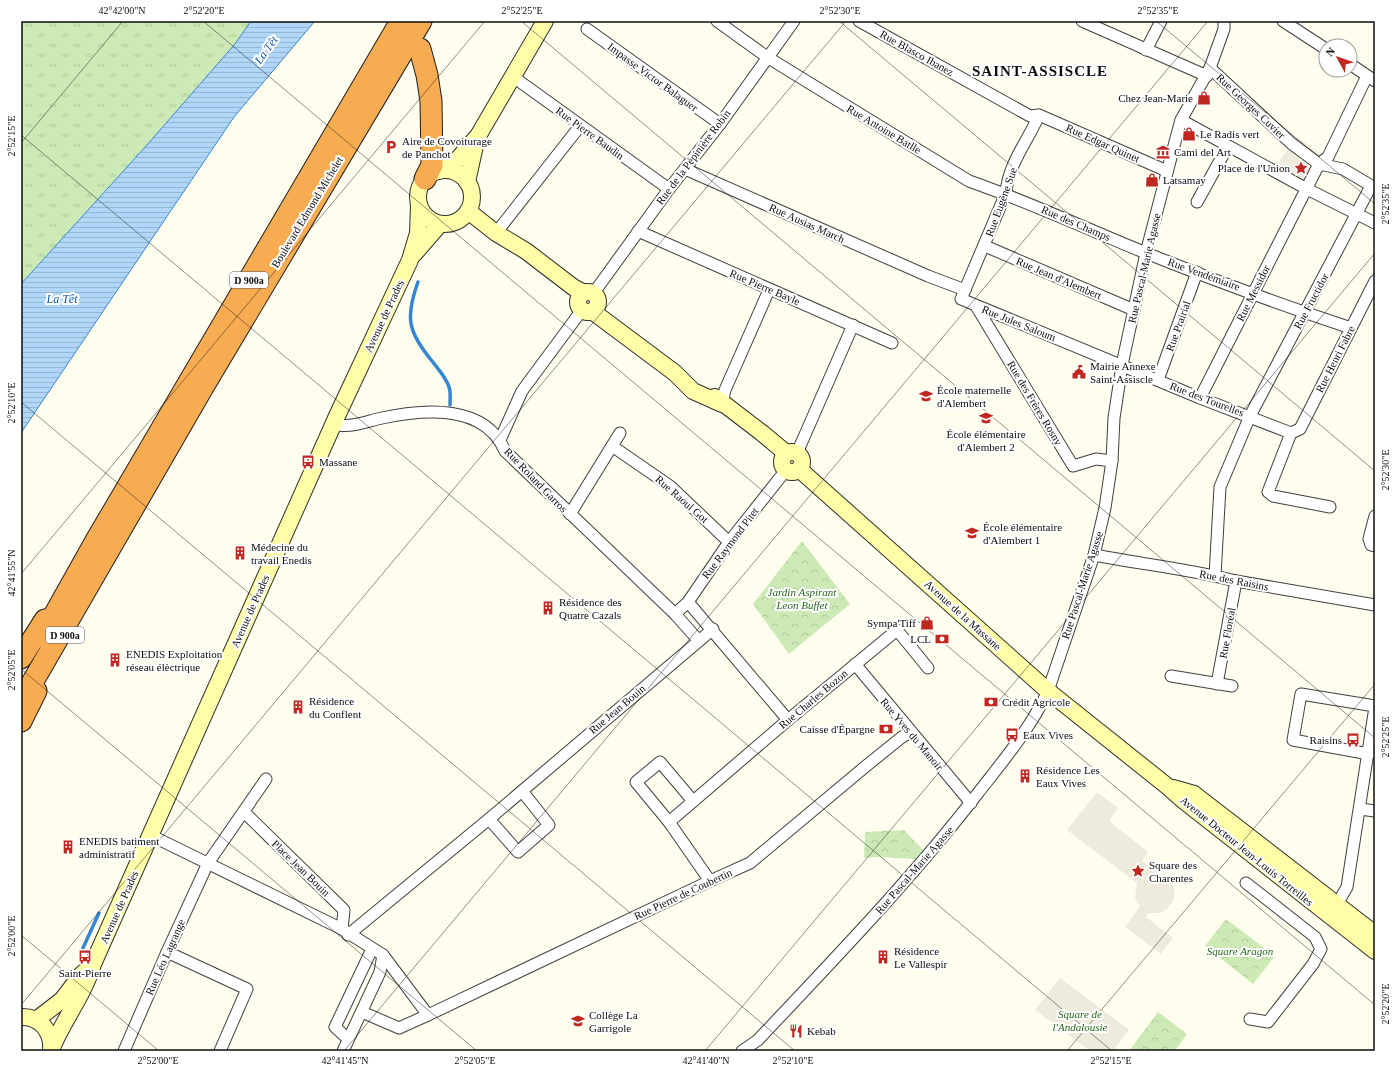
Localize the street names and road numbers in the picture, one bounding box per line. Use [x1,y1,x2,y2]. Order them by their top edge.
street label: Rue Blasco Ibanez [878,28,956,78]
street label: Impasse Victor Balaguer [606,40,701,114]
street label: Rue Georges Cuvier [1214,71,1288,141]
street label: Rue Antoine Batlle [845,102,923,156]
street label: Rue Pierre Baudin [554,104,627,162]
street label: Rue de la Pépinière Robin [653,107,733,207]
street label: Rue Edgar Quinet [1064,121,1142,165]
street label: Boulevard Edmond Michelet [269,154,345,270]
street label: Rue Eugène Sue [983,166,1019,238]
street label: Rue Ausias March [767,201,847,245]
street label: Rue des Champs [1040,203,1112,243]
street label: Rue Pascal-Marie Agasse [1126,212,1163,324]
street label: Rue Jean d'Alembert [1014,255,1104,301]
street label: Rue Vendémiaire [1166,255,1242,293]
street label: Rue Messidor [1234,263,1272,323]
street label: Rue Pierre Bayle [728,267,802,307]
street label: Rue Fructidor [1291,271,1331,331]
road number: D 900a [230,272,268,288]
street label: Avenue de Prades [362,278,406,354]
street label: Rue Prairial [1163,299,1193,353]
street label: Rue Jules Saloum [980,303,1058,343]
street label: Rue Henri Fabre [1313,324,1357,394]
street label: Rue des Frères Rosny [1005,359,1065,448]
street label: Rue des Tourelles [1168,379,1246,419]
street label: Rue Roland Garros [502,445,570,515]
street label: Rue Raoul Got [653,473,711,525]
street label: Rue Raymond Pitet [699,505,761,581]
street label: Rue Pascal-Marie Agasse [1059,530,1105,640]
street label: Rue des Raisins [1198,567,1270,593]
street label: Avenue de Prades [229,573,271,649]
street label: Avenue de la Massane [922,578,1004,652]
street label: Rue Floréal [1217,607,1237,659]
road number: D 900a [46,627,84,643]
street label: Rue Charles Bozon [776,667,850,731]
street label: Rue Jean Bouin [586,682,648,736]
street label: Rue Yves du Manoir [878,695,946,773]
street label: Avenue Docteur Jean-Louis Torreilles [1178,794,1316,908]
street label: Rue Pascal-Marie Agasse [873,824,955,916]
street label: Place Jean Bouin [270,837,333,899]
street label: Rue Pierre de Coubertin [632,866,734,922]
street label: Avenue de Prades [98,869,140,945]
street label: Rue Léo Lagrange [143,917,187,997]

